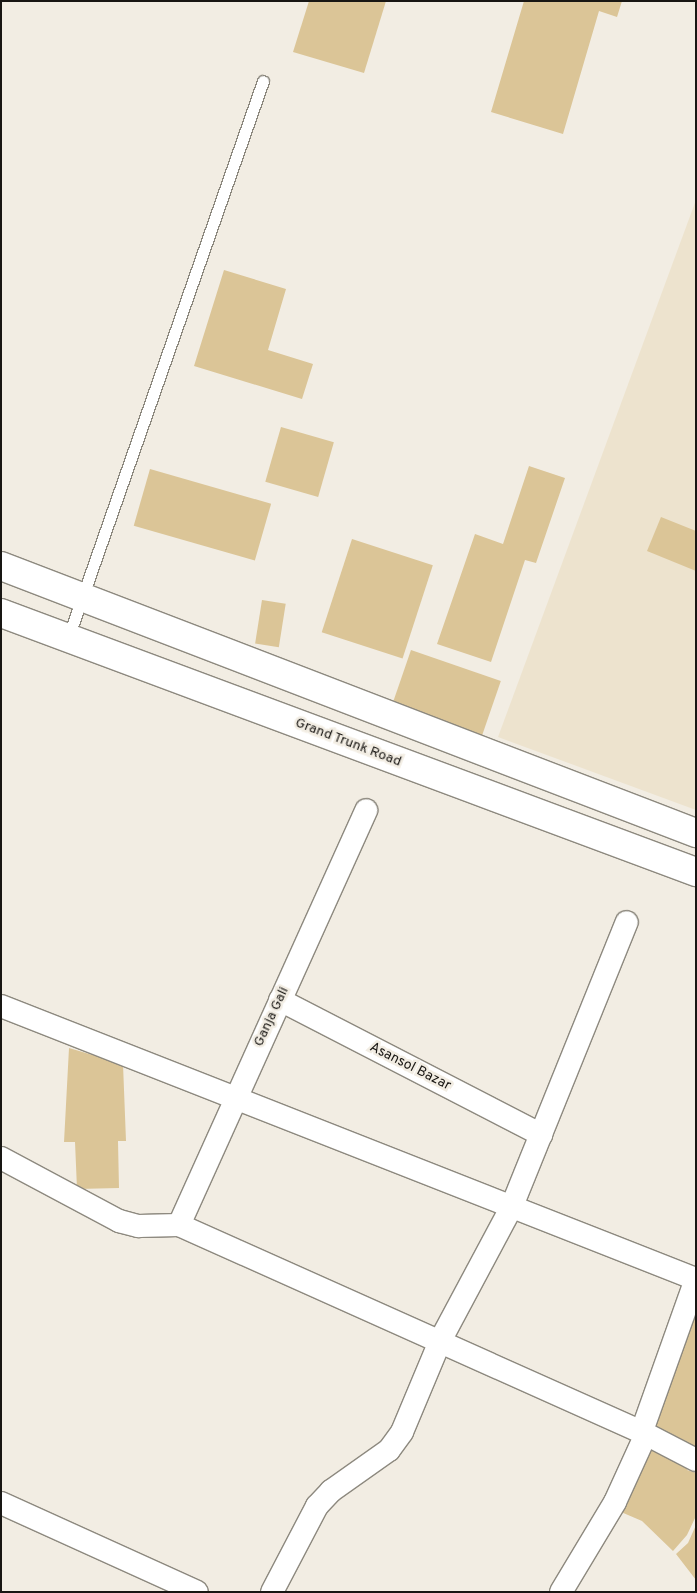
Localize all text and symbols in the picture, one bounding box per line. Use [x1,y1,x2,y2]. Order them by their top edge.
street label: Grand Trunk Road [292,715,404,771]
street label: Ganja Gali [251,984,293,1050]
street label: Asansol Bazar [366,1039,454,1095]

